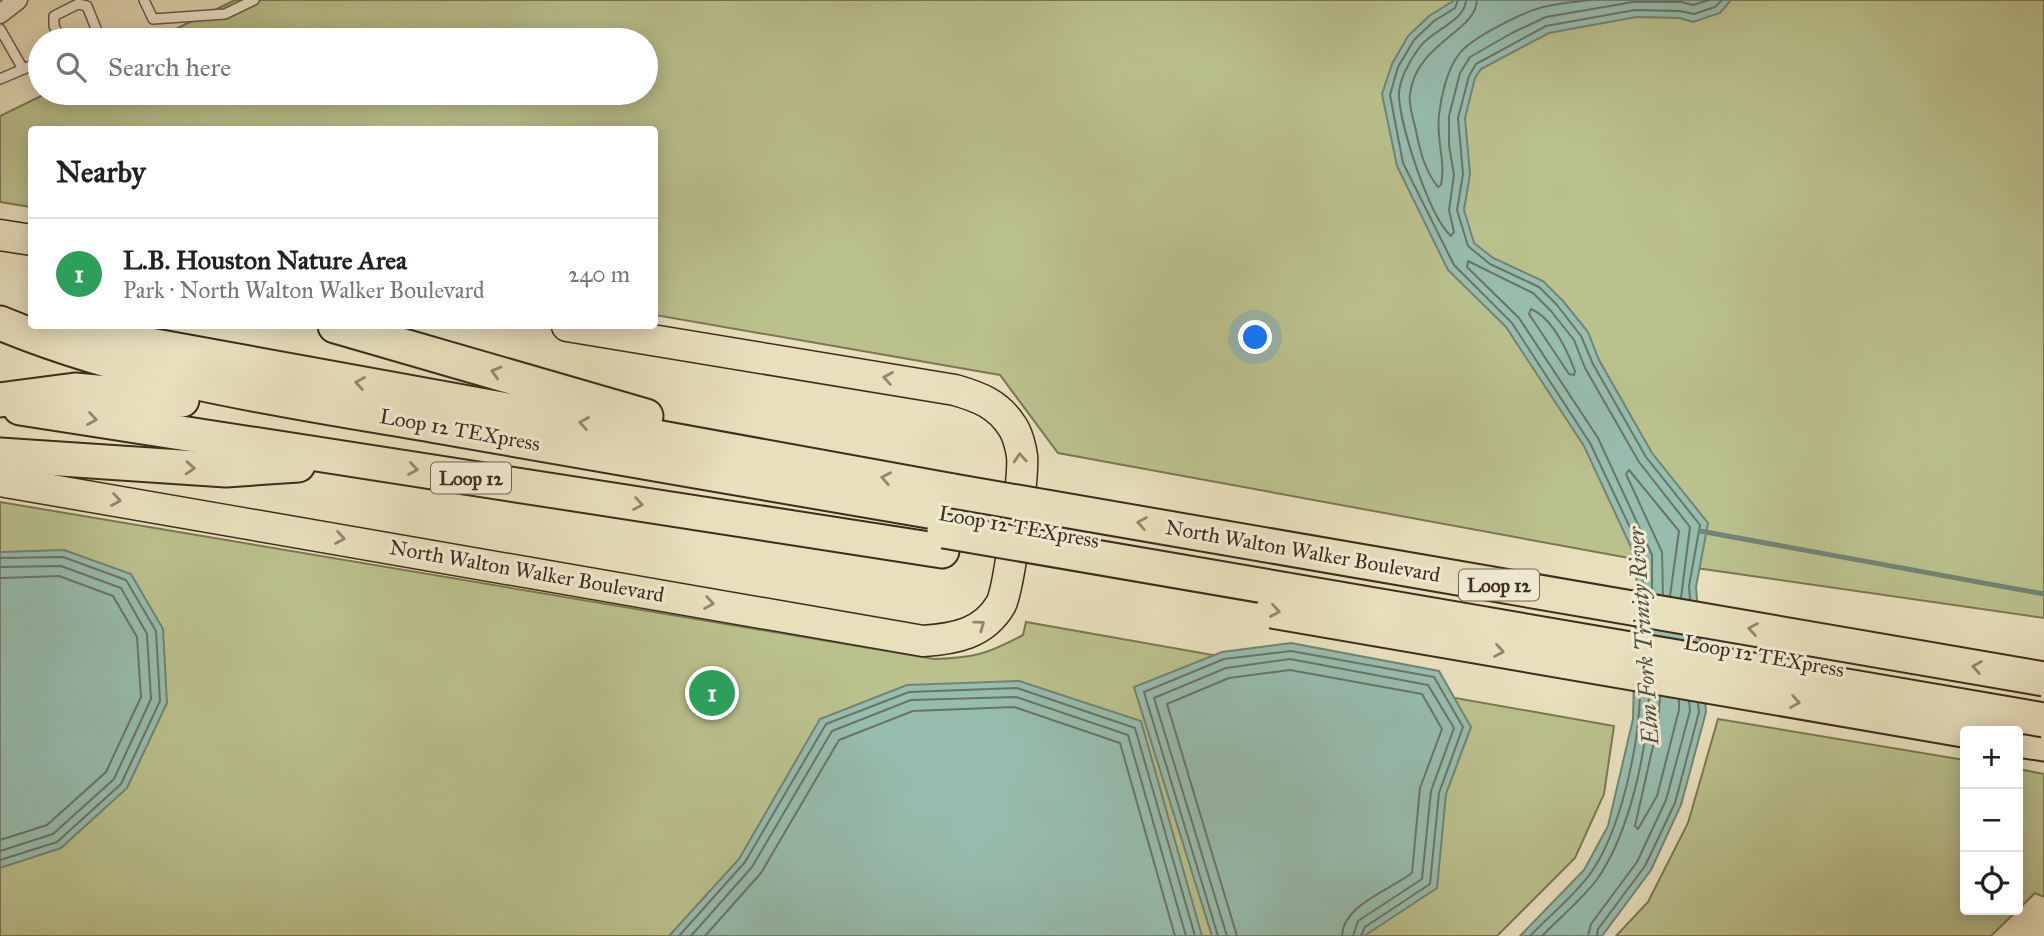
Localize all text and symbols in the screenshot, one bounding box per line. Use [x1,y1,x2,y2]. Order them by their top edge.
search box [28,28,658,105]
icon: search [52,48,90,86]
text: Search here [108,51,231,83]
text: Nearby [56,154,146,190]
text: L.B. Houston Nature Area [123,244,407,276]
text: 1 [74,260,84,288]
text: 240 m [568,260,630,288]
text: Park · North Walton Walker Boulevard [123,276,485,304]
your location [1238,320,1272,354]
one-way arrow [490,365,502,380]
one-way arrow [882,371,894,386]
one-way arrow [354,376,366,391]
street label: Loop 12 TEXpress [378,403,542,457]
one-way arrow [86,411,98,426]
one-way arrow [578,416,590,431]
one-way arrow [1012,452,1027,463]
one-way arrow [185,460,196,475]
one-way arrow [407,461,419,476]
road number: Loop 12 [431,463,511,494]
one-way arrow [880,471,892,486]
one-way arrow [110,492,122,507]
one-way arrow [632,496,644,511]
street label: Loop 12 TEXpress [937,500,1101,554]
street label: North Walton Walker Boulevard [1164,514,1443,588]
one-way arrow [1136,516,1148,531]
water label: Elm Fork Trinity River [1621,525,1665,747]
one-way arrow [334,530,346,545]
street label: North Walton Walker Boulevard [388,534,667,608]
road number: Loop 12 [1459,570,1539,600]
one-way arrow [703,595,715,610]
one-way arrow [1269,603,1281,618]
one-way arrow [972,620,984,633]
one-way arrow [1747,622,1758,637]
street label: Loop 12 TEXpress [1682,629,1846,683]
one-way arrow [1493,643,1505,658]
one-way arrow [1971,660,1983,675]
pin: 1 [689,667,735,719]
one-way arrow [1789,694,1801,709]
map controls [1960,726,2023,915]
button: + [1960,726,2023,789]
button: − [1960,789,2023,852]
button: locate [1960,852,2023,915]

